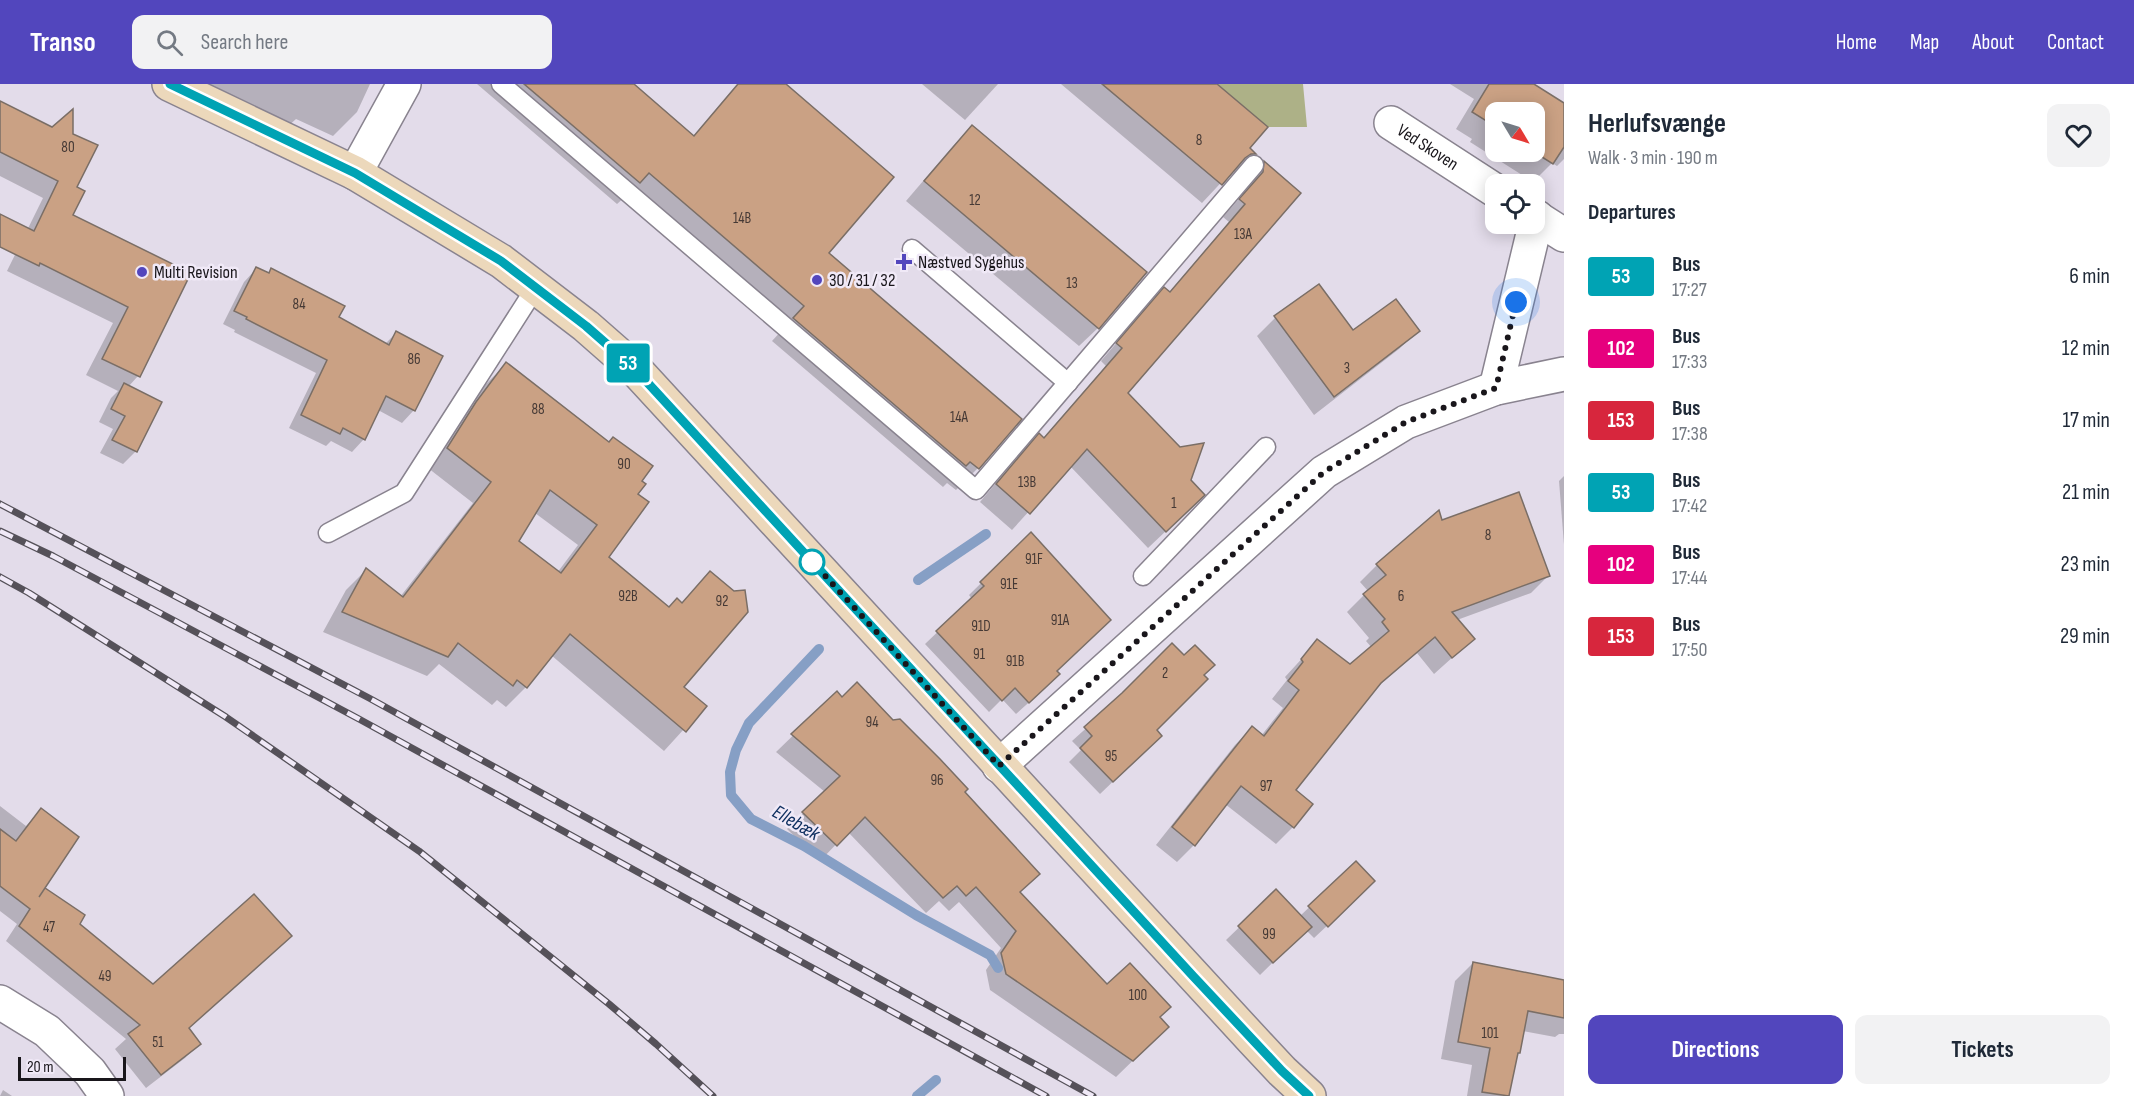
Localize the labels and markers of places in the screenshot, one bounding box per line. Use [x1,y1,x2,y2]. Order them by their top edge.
place label: Næstved Sygehus [918,252,1025,273]
marker: Næstved Sygehus [895,253,913,271]
place label: Multi Revision [154,262,238,283]
marker: Multi Revision [135,265,149,279]
place label: 30 / 31 / 32 [829,270,895,291]
marker: 30 / 31 / 32 [810,273,824,287]
unlabelled marker [799,549,825,575]

